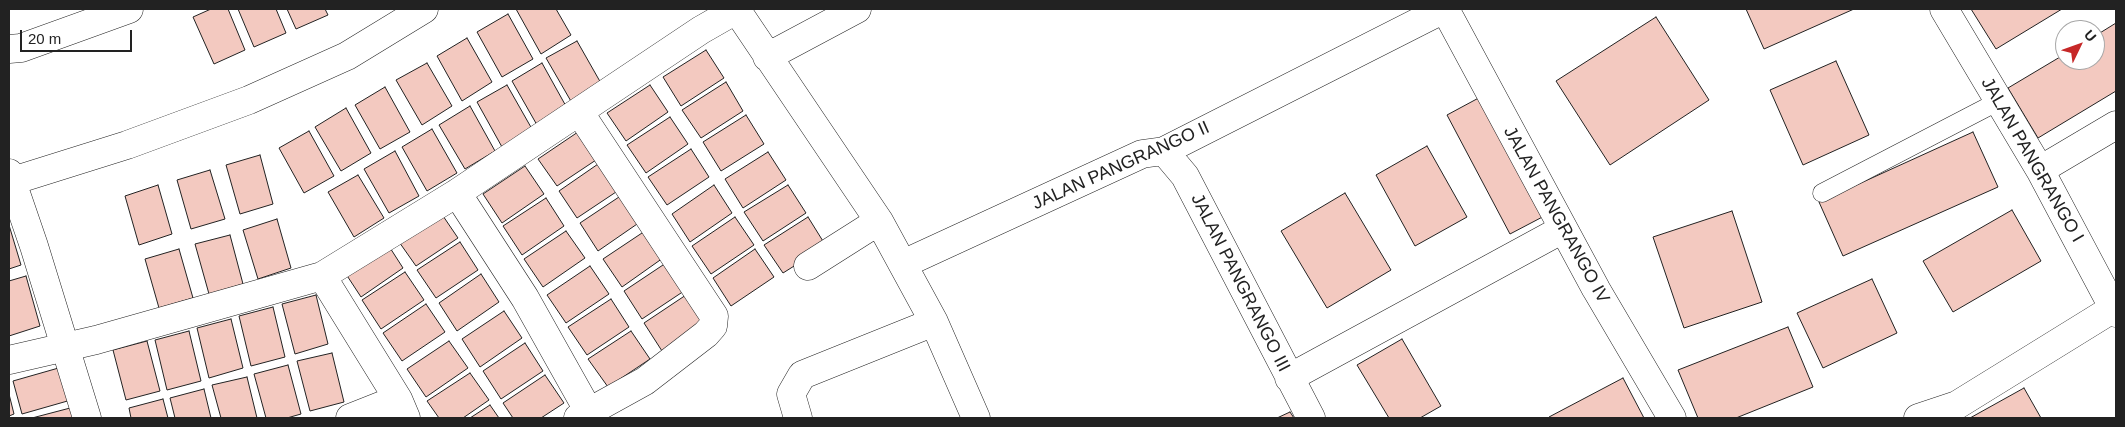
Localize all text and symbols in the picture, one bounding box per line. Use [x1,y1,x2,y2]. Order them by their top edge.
scale bar [22,20,135,52]
north arrow [2055,20,2105,70]
text: U [2081,27,2100,45]
text: 20 m [28,30,61,47]
street label: JALAN PANGRANGO I [1976,74,2088,246]
street label: JALAN PANGRANGO II [1029,117,1213,215]
street label: JALAN PANGRANGO IV [1498,123,1614,307]
street label: JALAN PANGRANGO III [1186,190,1294,376]

